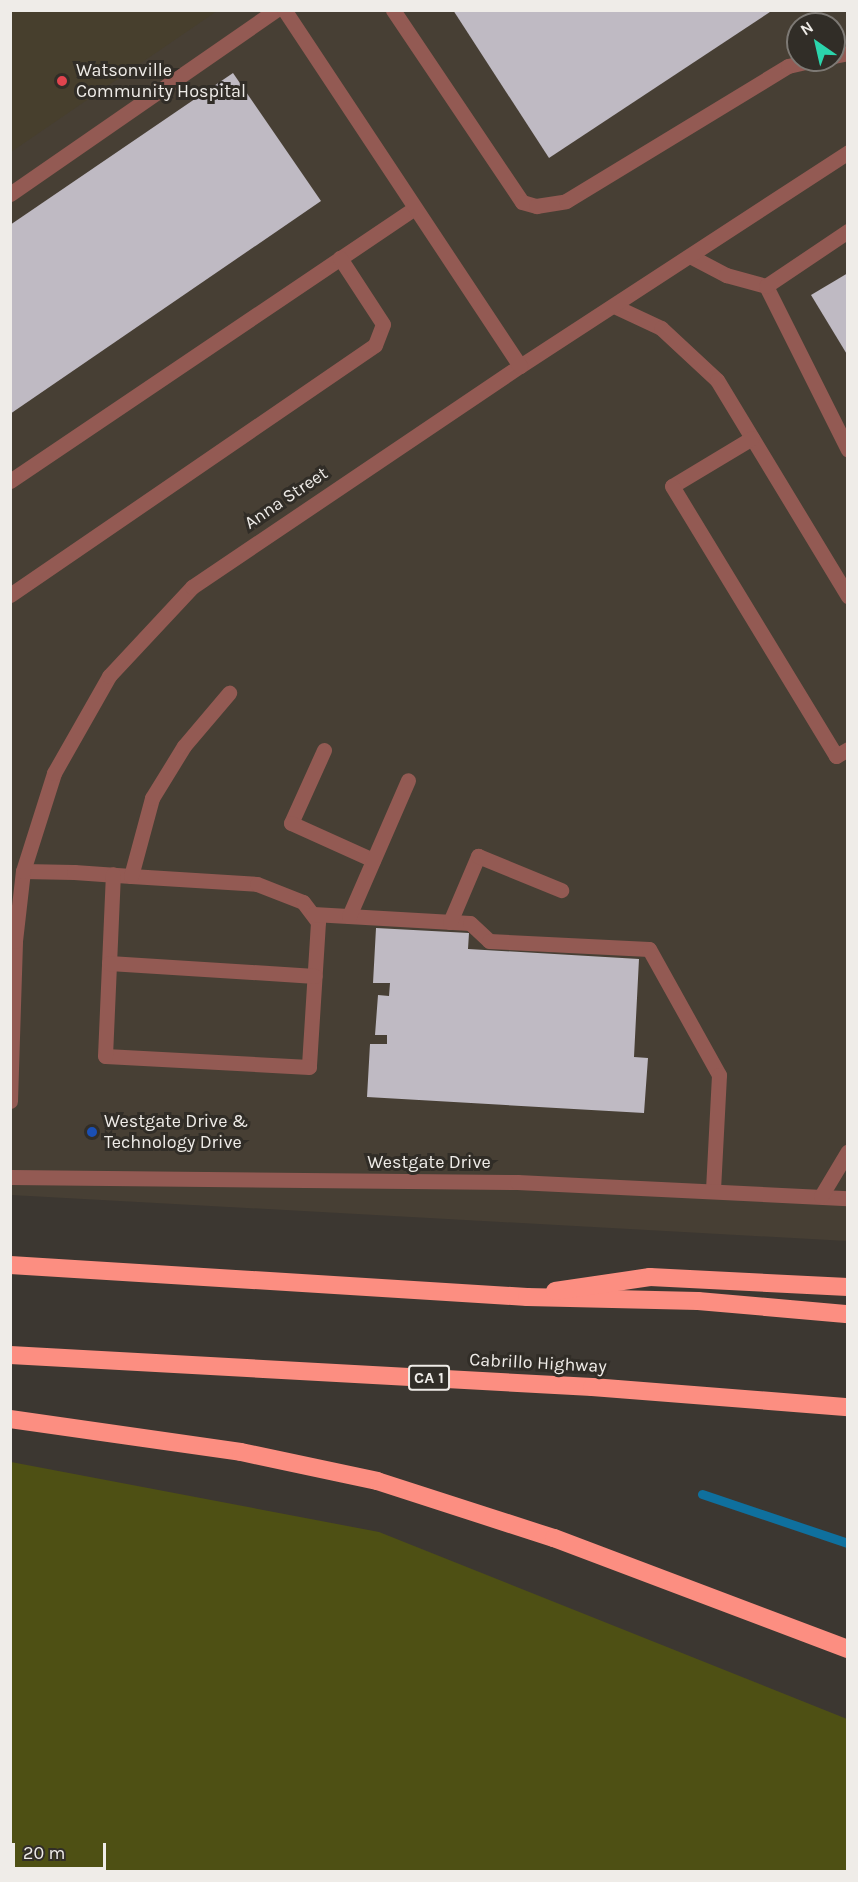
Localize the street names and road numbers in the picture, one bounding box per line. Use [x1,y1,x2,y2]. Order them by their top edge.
street label: Anna Street [240,462,332,534]
street label: Westgate Drive [367,1151,491,1173]
street label: Cabrillo Highway [469,1349,607,1377]
road number: CA 1 [408,1365,450,1391]

